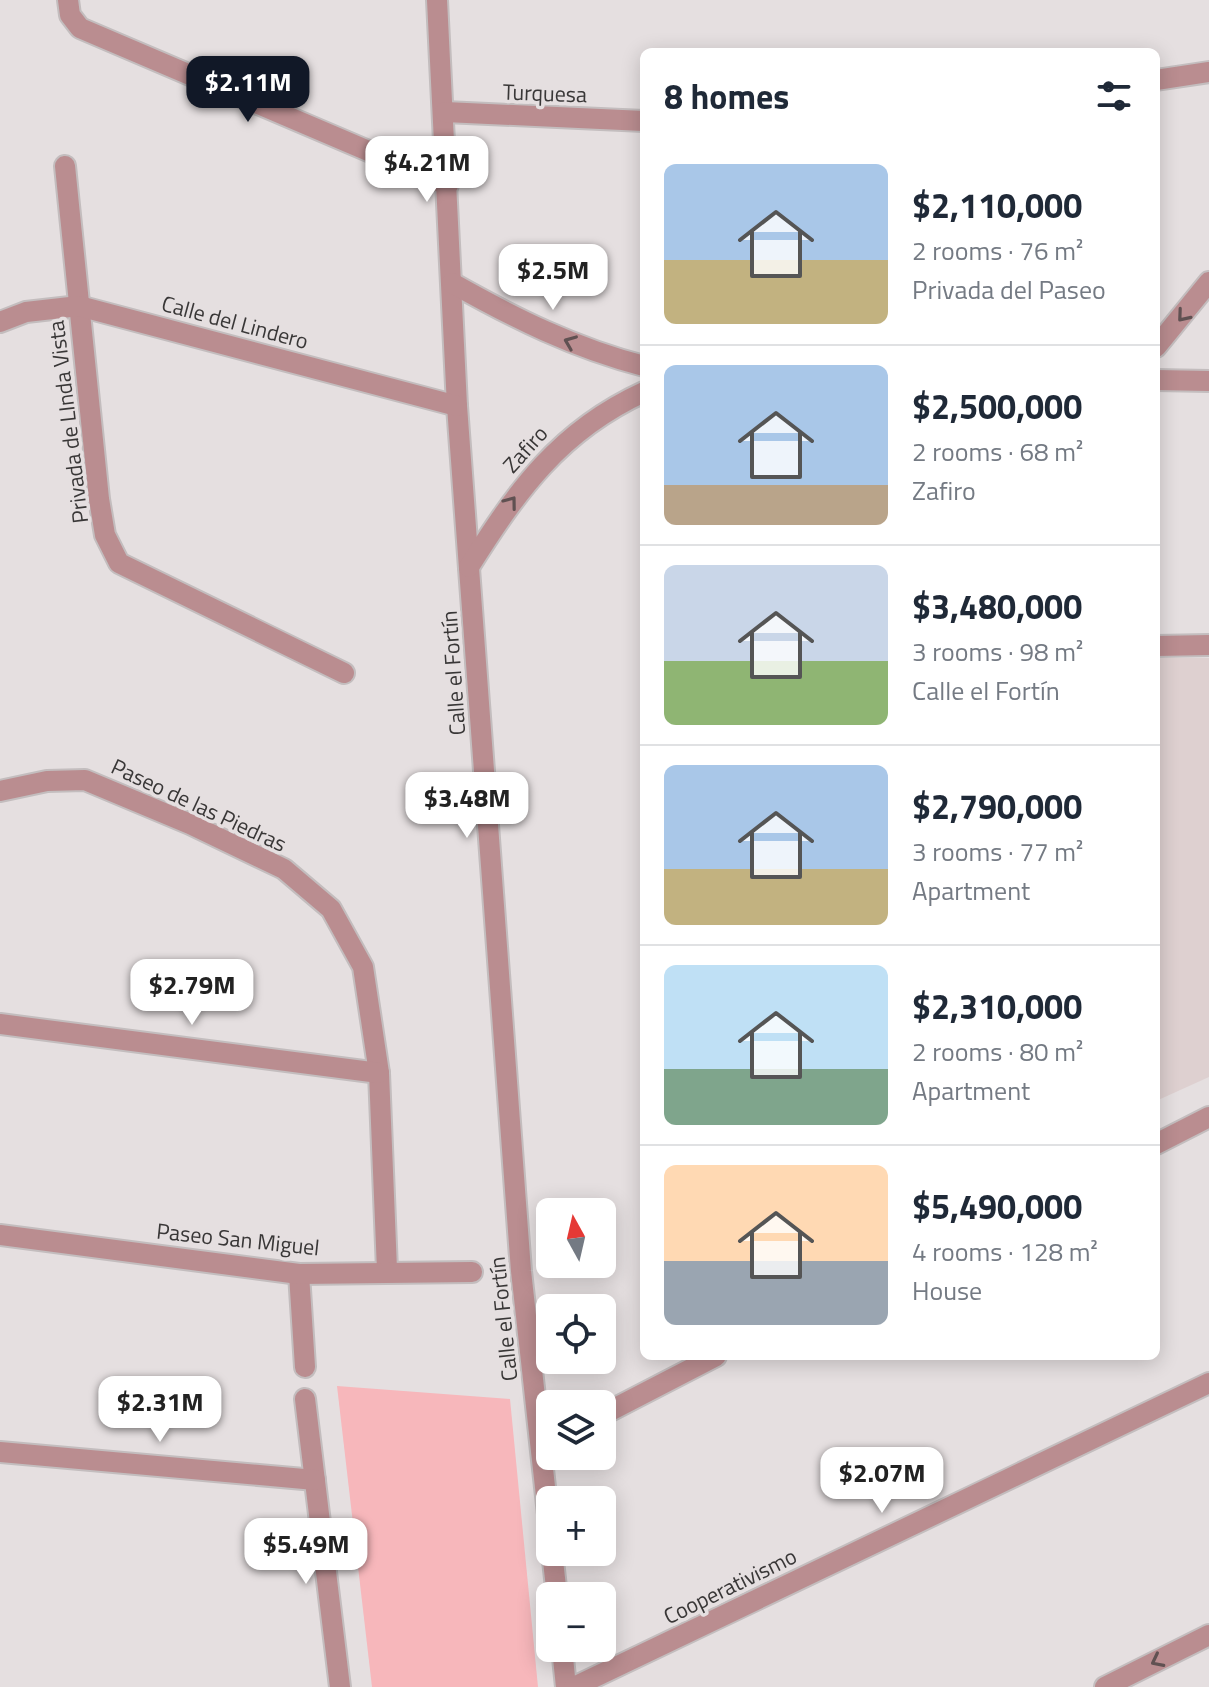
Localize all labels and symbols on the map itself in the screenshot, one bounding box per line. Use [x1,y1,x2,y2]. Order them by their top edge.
pin: $2.11M [183,56,313,124]
street label: Turquesa [502,75,588,111]
pin: $4.21M [362,136,492,204]
pin: $2.5M [497,244,609,312]
street label: Calle del Lindero [158,286,312,358]
one-way arrow [1178,306,1193,321]
street label: Privada de LInda Vista [39,319,97,525]
one-way arrow [564,336,578,352]
street label: Zafiro [494,418,556,480]
one-way arrow [502,496,516,511]
street label: Calle el Fortín [432,610,474,736]
street label: Paseo de las Piedras [106,749,292,861]
pin: $3.48M [402,772,532,840]
pin: $2.79M [127,959,257,1027]
north arrow [536,1198,616,1278]
street label: Paseo San Miguel [155,1214,321,1264]
street label: Calle el Fortín [480,1255,526,1383]
pin: $2.31M [95,1376,225,1444]
pin: $2.07M [817,1447,947,1515]
pin: $5.49M [241,1518,371,1586]
street label: Cooperativismo [658,1539,802,1633]
one-way arrow [1151,1651,1166,1667]

